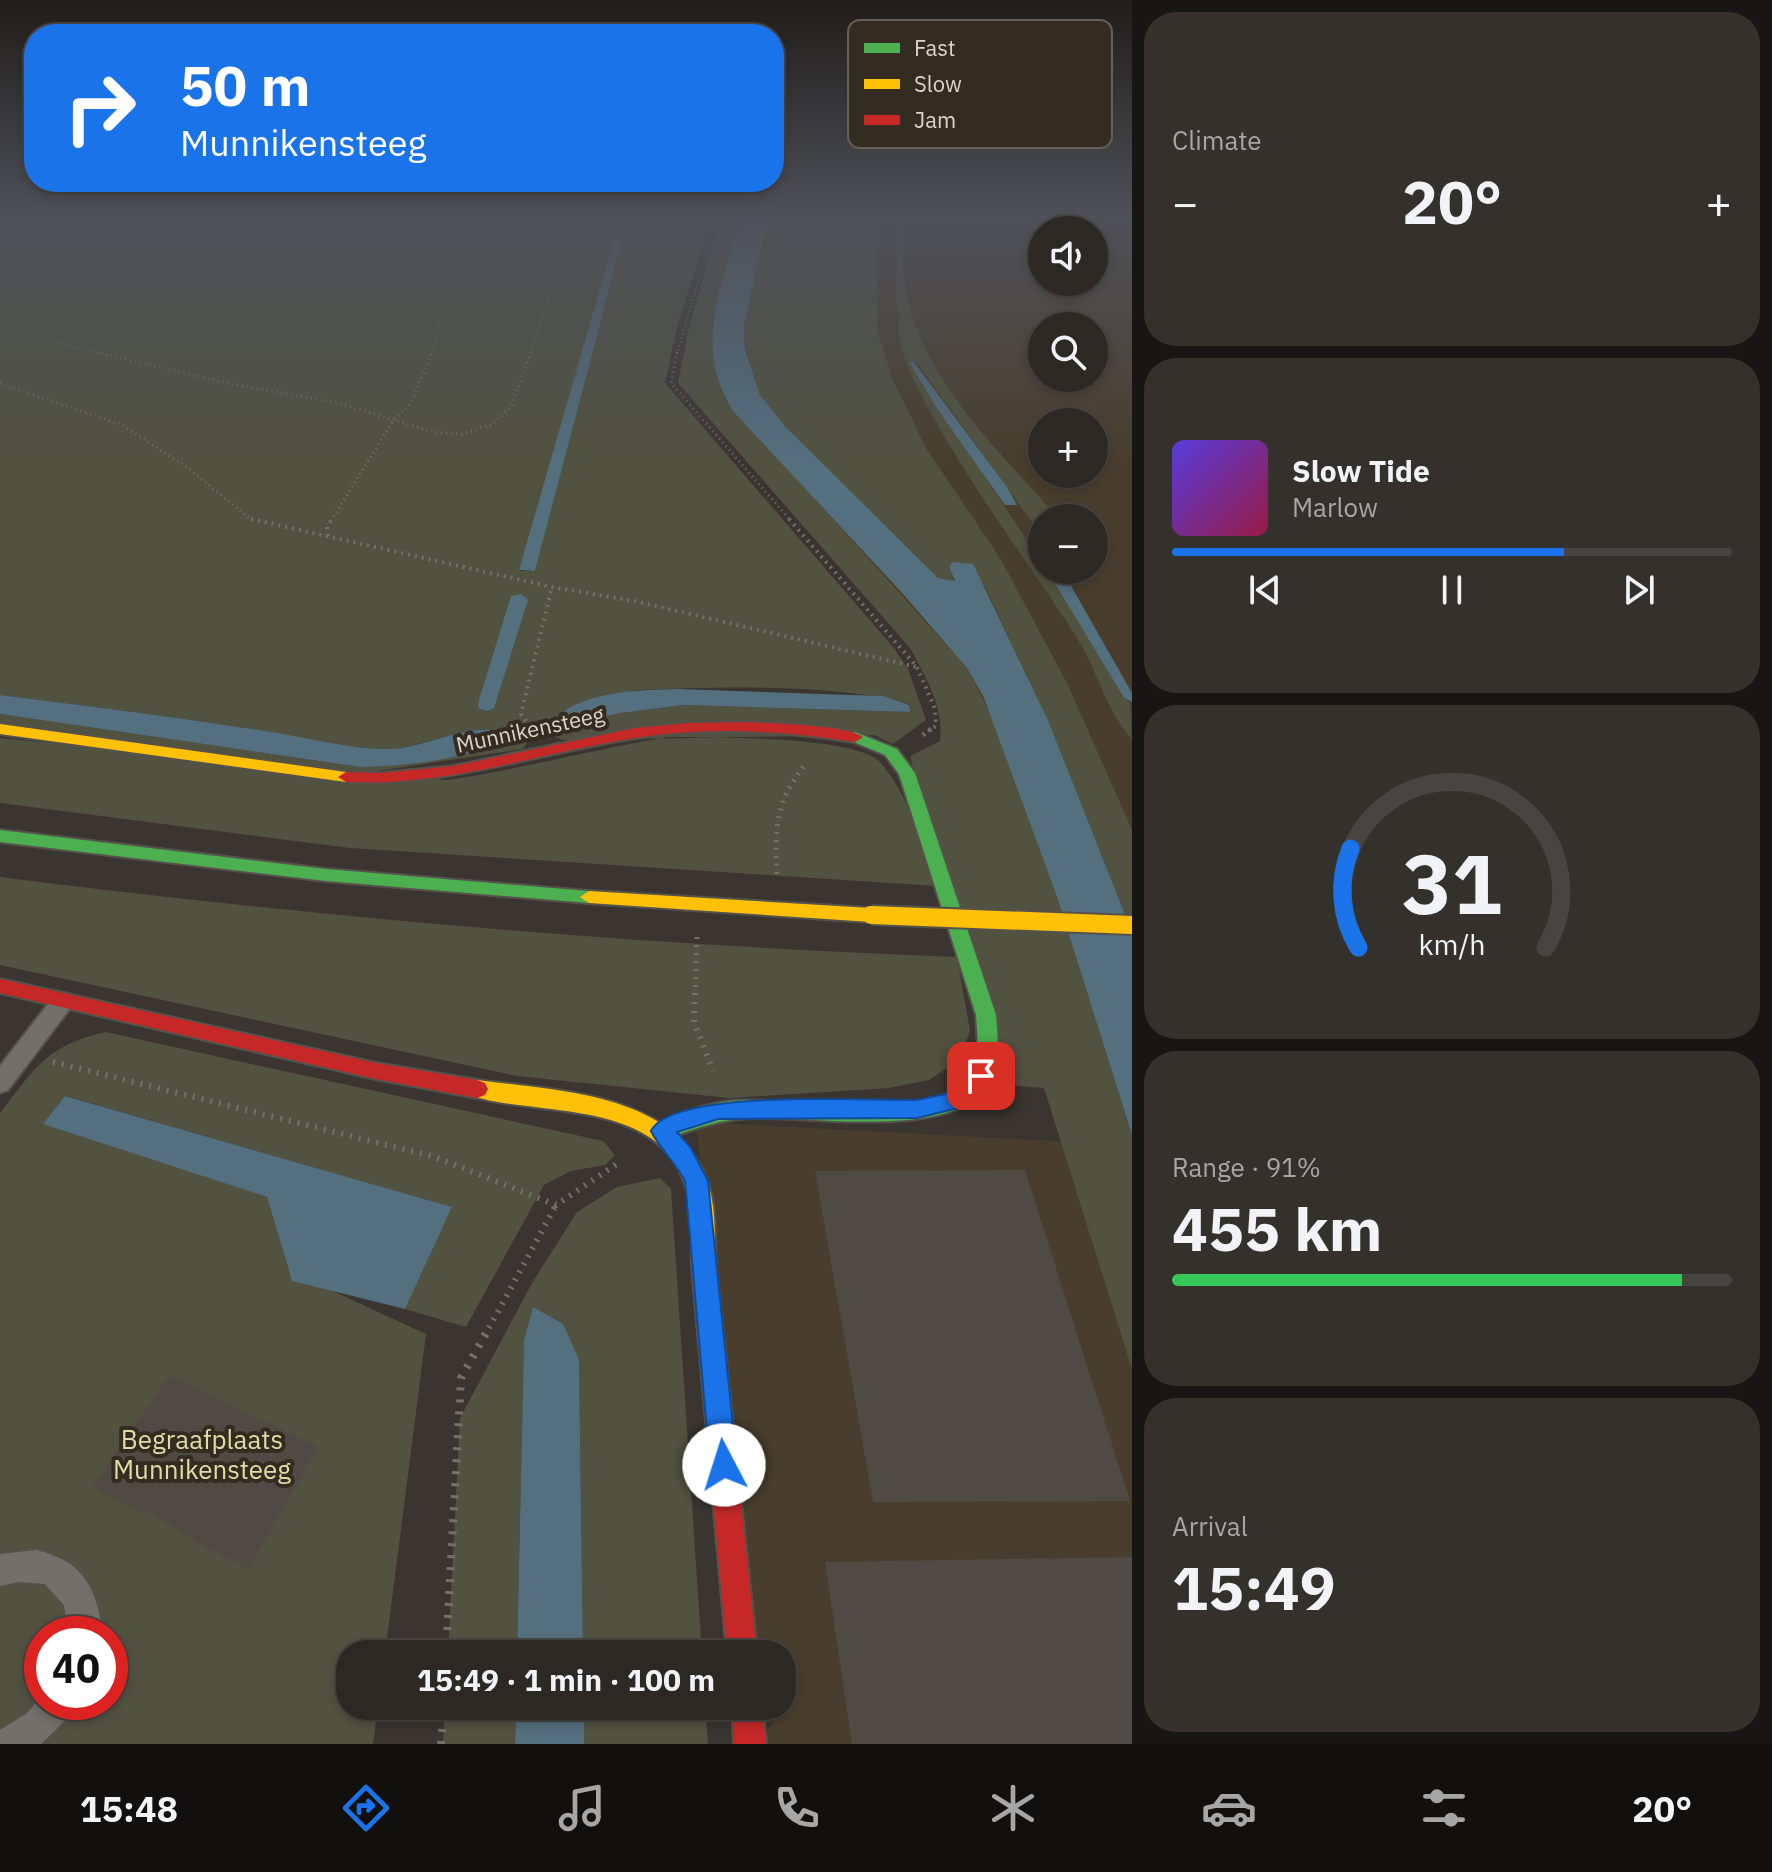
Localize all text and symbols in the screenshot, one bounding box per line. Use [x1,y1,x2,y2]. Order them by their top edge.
legend [848,20,1112,148]
text: Fast [914,33,955,62]
text: 50 m [180,49,310,121]
icon: right [48,56,152,160]
text: Slow [914,69,962,98]
text: Jam [914,105,956,134]
text: Munnikensteeg [180,119,426,166]
text: Climate [1172,123,1262,157]
text: 20° [1402,162,1502,241]
text: − [1172,174,1198,231]
text: + [1706,174,1732,231]
map controls [1028,216,1108,584]
button: sound [1028,216,1108,296]
button: search [1028,312,1108,392]
button: + [1028,408,1108,488]
text: Slow Tide [1292,451,1430,490]
text: Marlow [1292,490,1378,524]
button: − [1028,504,1108,584]
icon: previous [1243,568,1287,612]
icon: pause [1430,568,1474,612]
icon: next [1617,568,1661,612]
street label: Munnikensteeg [453,699,607,759]
text: 31 [1402,829,1502,937]
text: km/h [1418,926,1486,963]
pin [947,1042,1015,1110]
icon: arrive [959,1054,1003,1098]
text: Range · 91% [1172,1150,1321,1184]
text: 455 km [1172,1189,1382,1268]
park label: Begraafplaats Munnikensteeg [113,1422,291,1486]
position arrow [682,1423,766,1507]
text: Arrival [1172,1509,1248,1543]
text: 15:49 [1172,1548,1336,1627]
speed limit sign: 40 [24,1616,128,1720]
text: 15:49 · 1 min · 100 m [417,1660,715,1699]
icon: directions [338,1780,394,1836]
icon: music [554,1780,610,1836]
icon: phone [769,1780,825,1836]
icon: climate [985,1780,1041,1836]
icon: car [1201,1780,1257,1836]
icon: filters [1416,1780,1472,1836]
text: 15:48 [80,1785,178,1832]
text: 20° [1632,1785,1692,1832]

